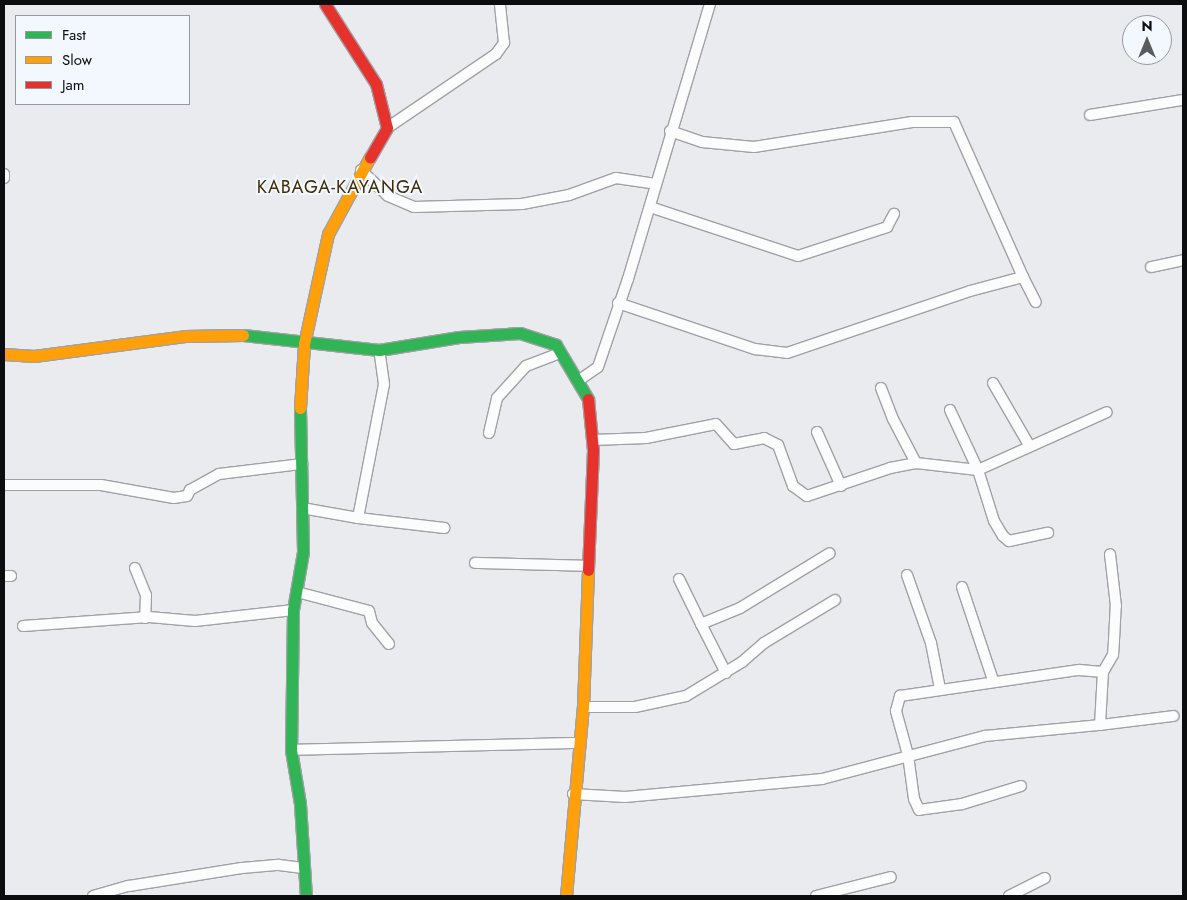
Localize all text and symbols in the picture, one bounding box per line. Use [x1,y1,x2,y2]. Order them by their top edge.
legend [15,15,190,105]
north arrow [1122,15,1172,65]
text: N [1141,16,1153,36]
text: Fast [62,24,86,46]
text: Slow [62,49,92,71]
text: Jam [62,74,85,96]
district label: KABAGA-KAYANGA [255,176,425,198]

